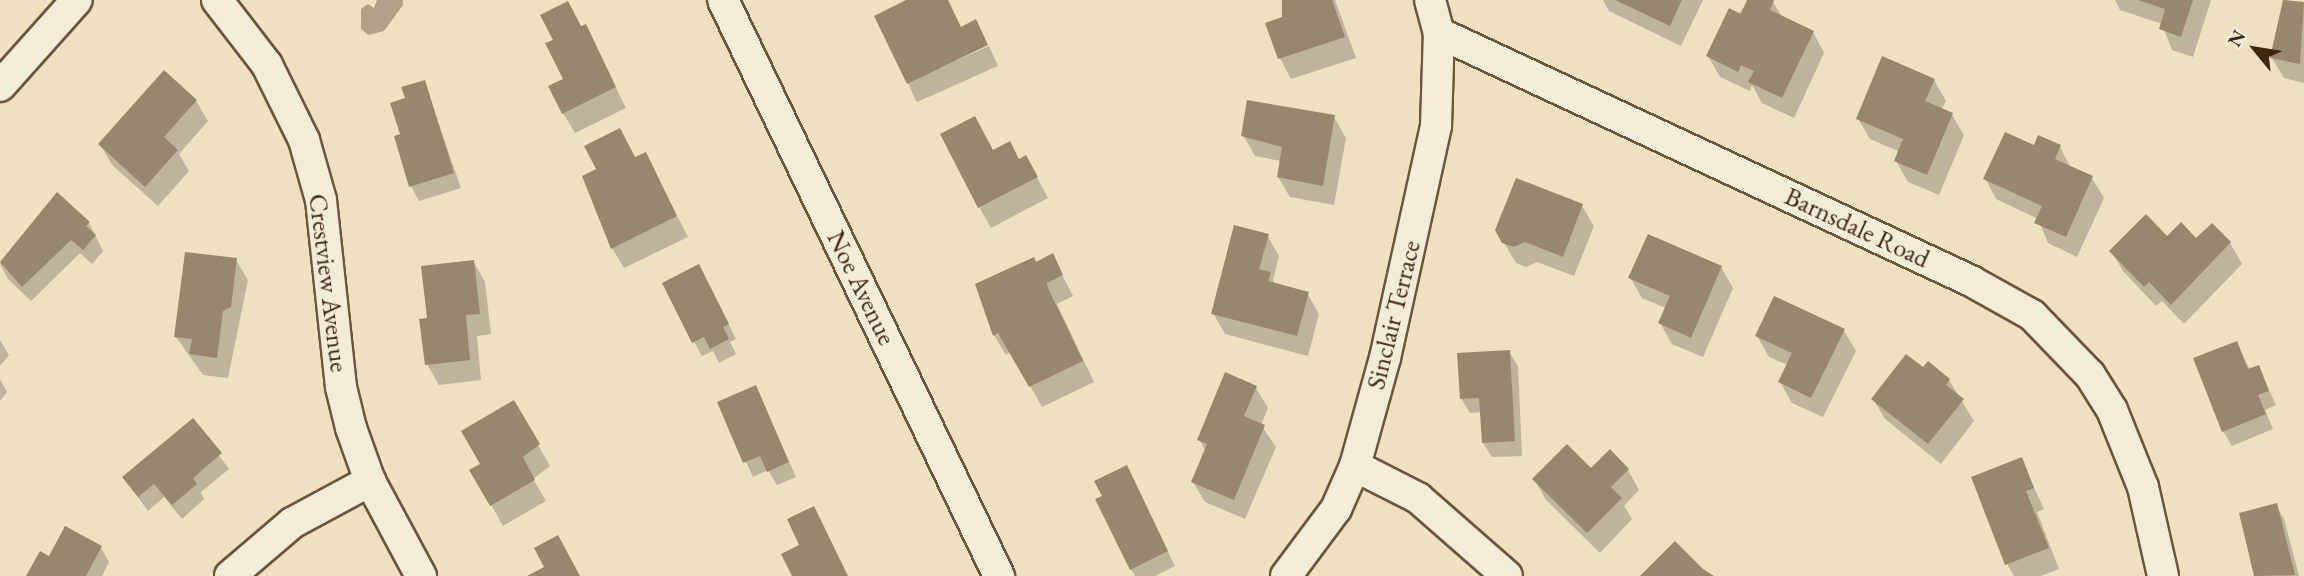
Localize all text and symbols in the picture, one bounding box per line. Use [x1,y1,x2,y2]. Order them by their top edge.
north arrow [2220,14,2290,84]
text: N [2222,25,2251,51]
street label: Barnsdale Road [1780,181,1934,275]
street label: Crestview Avenue [302,192,354,374]
street label: Noe Avenue [820,226,902,350]
street label: Sinclair Terrace [1360,237,1428,393]

